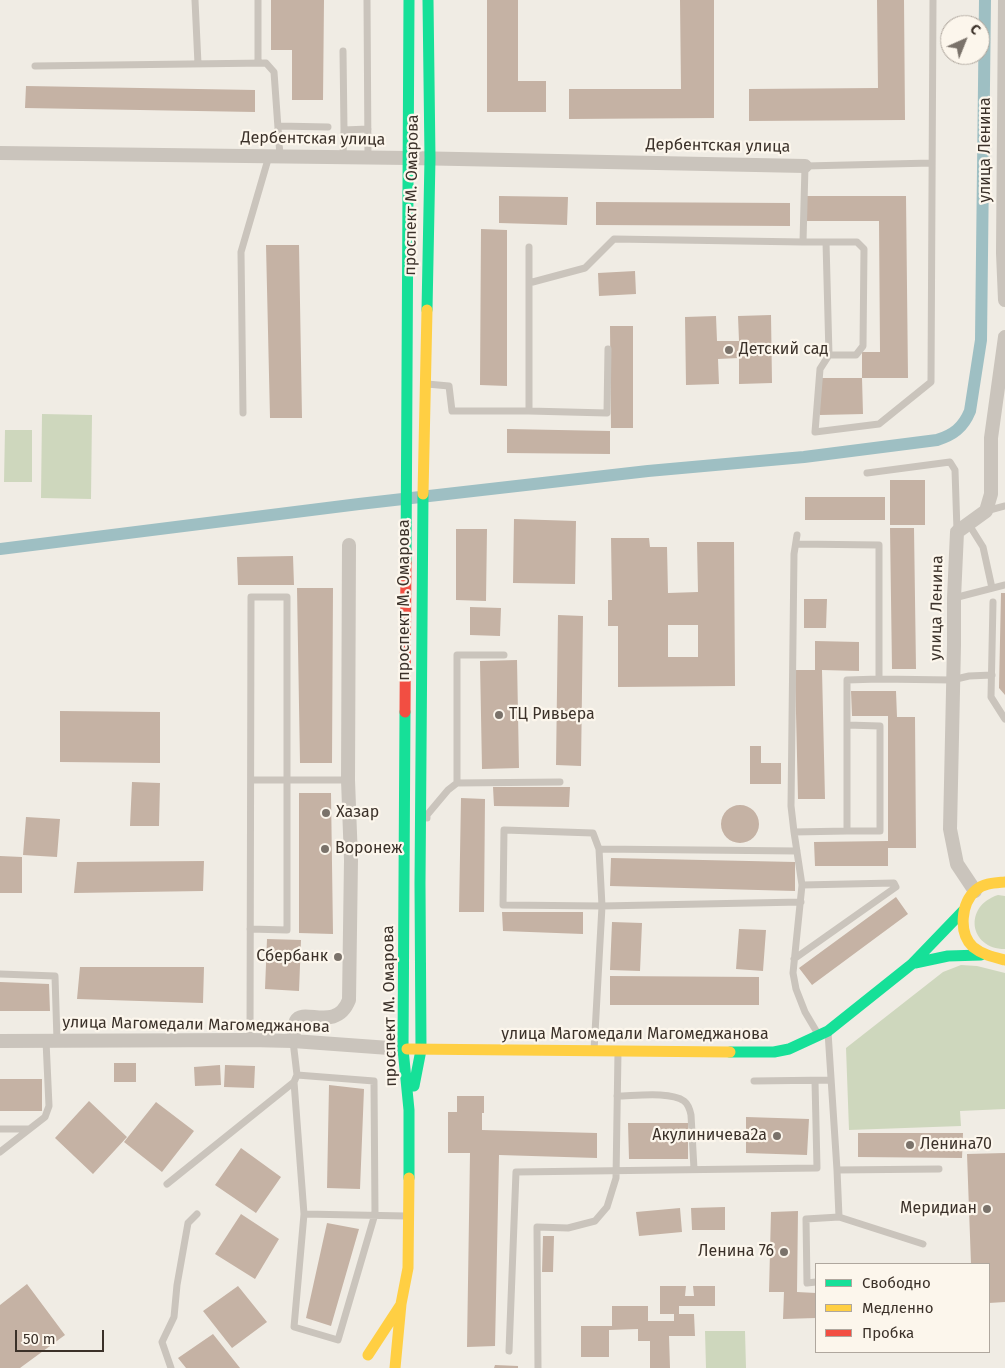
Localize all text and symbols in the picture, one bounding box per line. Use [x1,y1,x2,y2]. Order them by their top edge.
north arrow [940,15,990,65]
text: С [966,21,984,38]
street label: улица Ленина [976,97,996,203]
street label: проспект М. Омарова [401,114,423,276]
street label: Дербентская улица [241,128,385,150]
street label: Дербентская улица [646,135,790,157]
place label: Детский сад [739,340,828,360]
marker: Детский сад [723,344,735,356]
street label: проспект М. Омарова [395,519,415,681]
street label: улица Ленина [926,555,948,661]
place label: ТЦ Ривьера [509,705,595,725]
marker: ТЦ Ривьера [493,709,505,721]
place label: Хазар [336,803,379,823]
marker: Хазар [320,807,332,819]
place label: Воронеж [335,839,402,859]
marker: Воронеж [319,843,331,855]
street label: проспект М. Омарова [379,925,401,1087]
place label: Сбербанк [256,947,328,967]
marker: Сбербанк [332,951,344,963]
street label: улица Магомедали Магомеджановa [62,1013,330,1037]
street label: улица Магомедали Магомеджанова [501,1025,769,1045]
place label: Акулиничева2а [652,1126,767,1146]
marker: Акулиничева2а [771,1130,783,1142]
place label: Ленина70 [920,1135,992,1155]
marker: Ленина70 [904,1139,916,1151]
place label: Меридиан [900,1199,977,1219]
marker: Меридиан [981,1203,993,1215]
place label: Ленина 76 [698,1242,774,1262]
marker: Ленина 76 [778,1246,790,1258]
legend [815,1263,990,1353]
text: Свободно [862,1274,931,1292]
text: Медленно [862,1299,934,1317]
scale bar [18,1320,106,1352]
text: Пробка [862,1324,914,1342]
text: 50 m [23,1330,56,1348]

